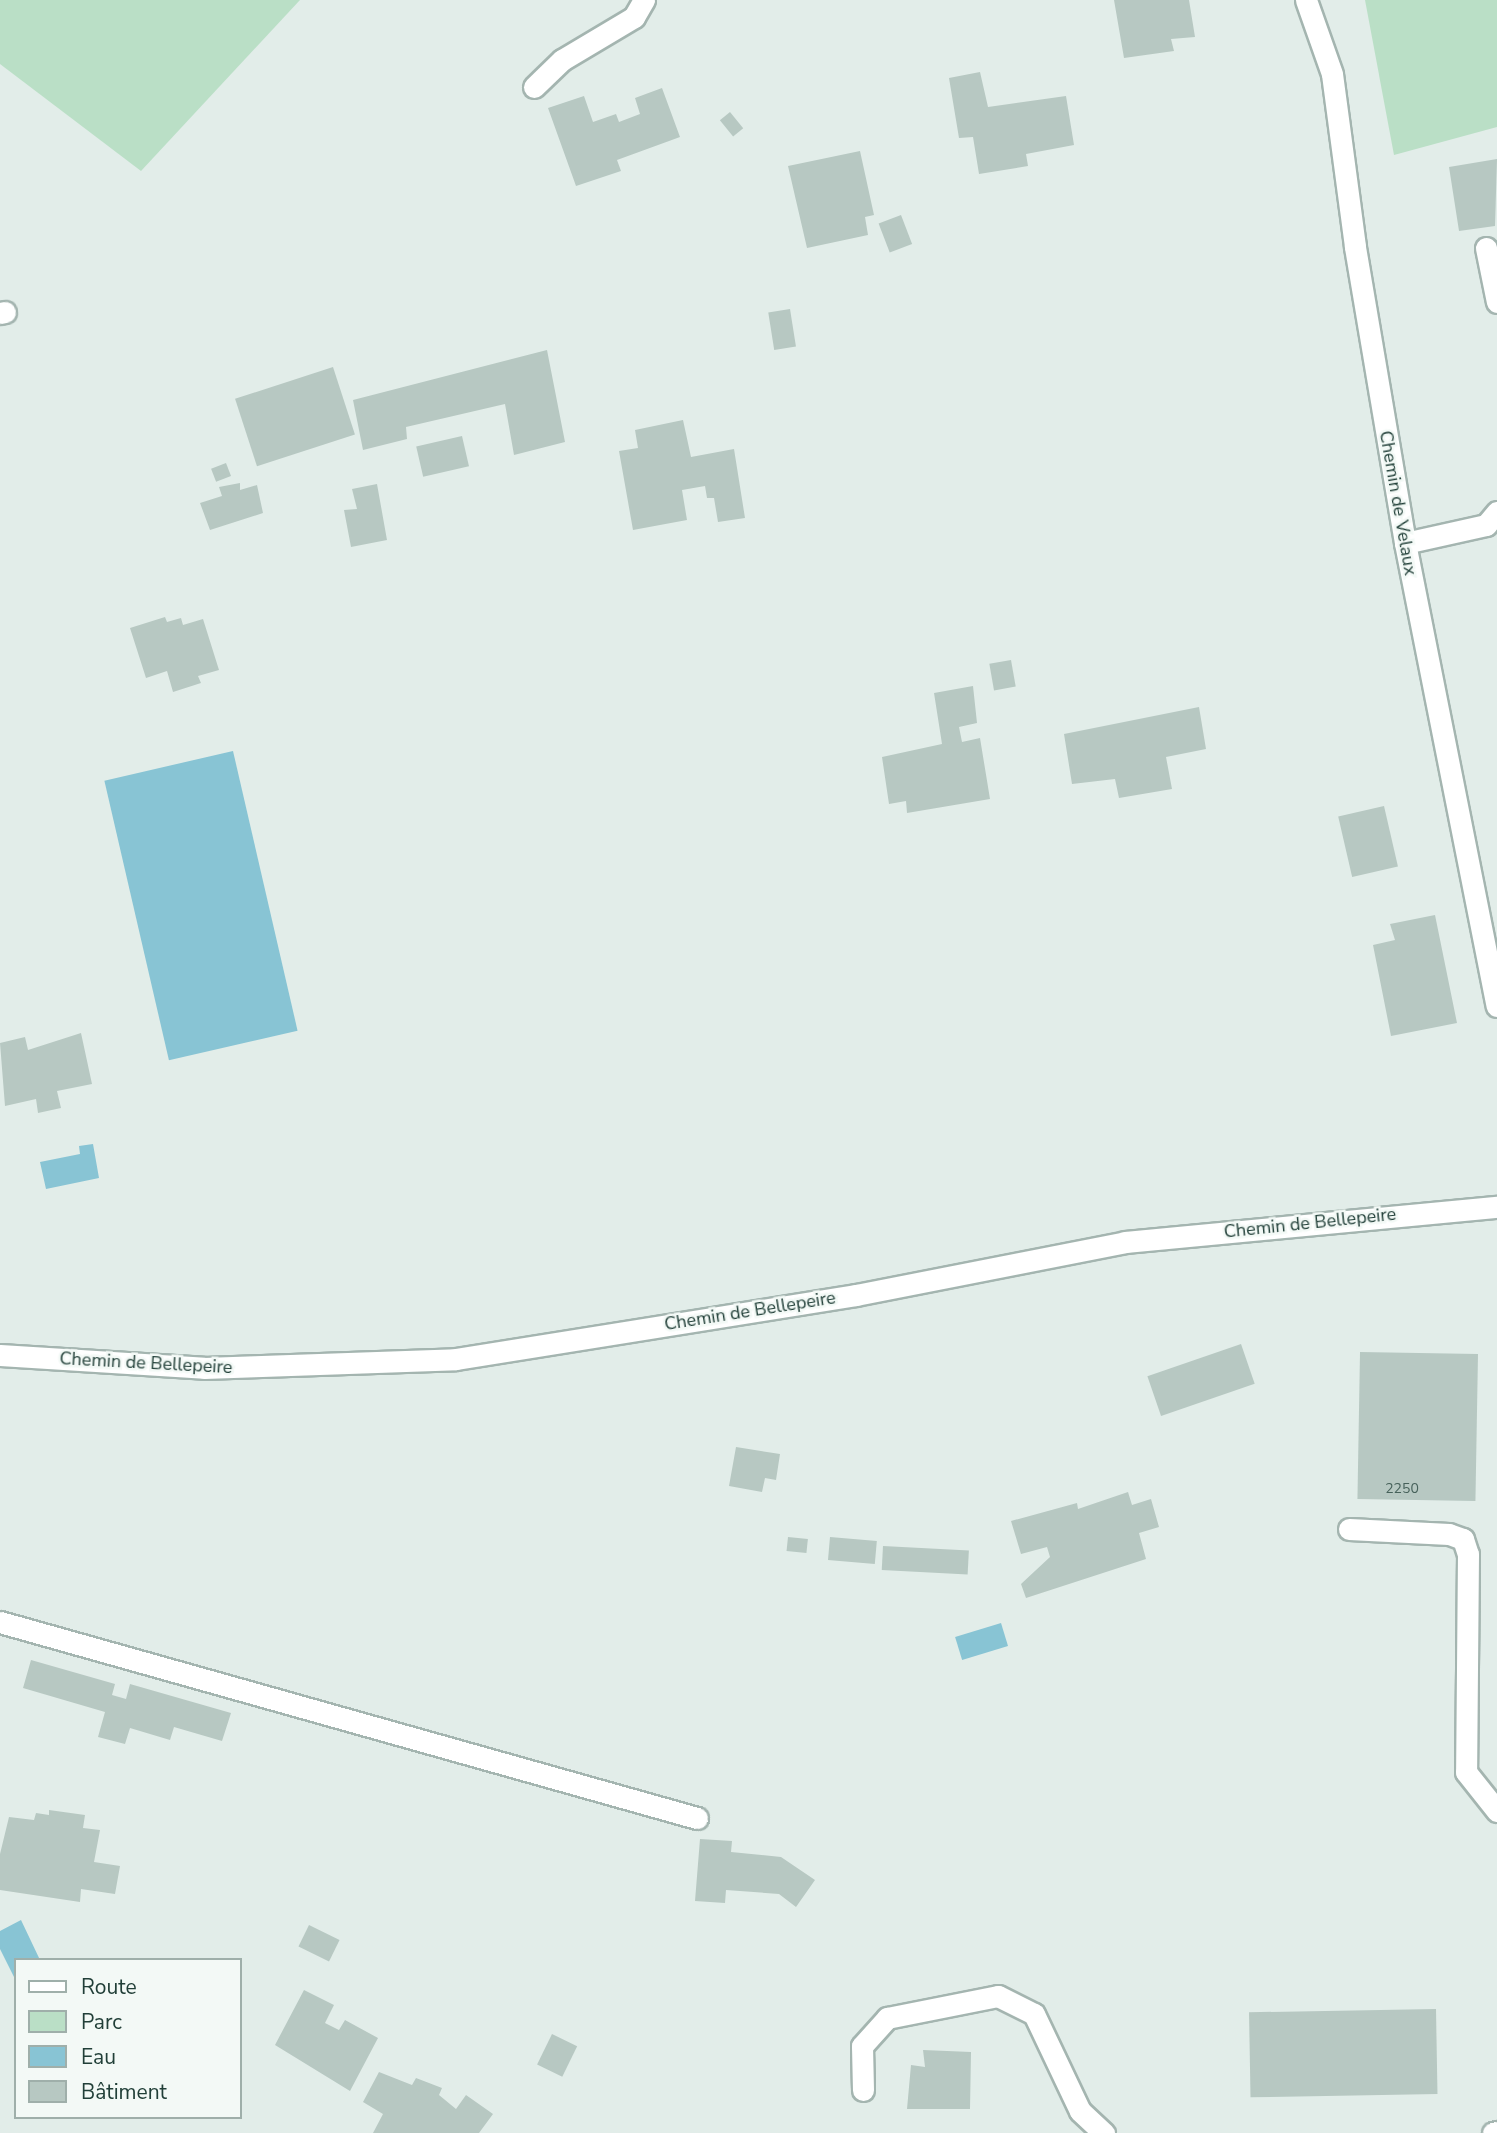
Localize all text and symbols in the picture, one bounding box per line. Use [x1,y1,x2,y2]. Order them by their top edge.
street label: Chemin de Velaux [1375,429,1421,577]
street label: Chemin de Bellepeire [1223,1203,1397,1243]
street label: Chemin de Bellepeire [663,1287,837,1335]
street label: Chemin de Bellepeire [59,1348,233,1378]
house number: 2250 [1385,1481,1419,1497]
legend [14,1958,242,2119]
text: Route [81,1973,137,2001]
text: Parc [81,2008,122,2036]
text: Eau [81,2043,116,2071]
text: Bâtiment [81,2078,167,2106]

